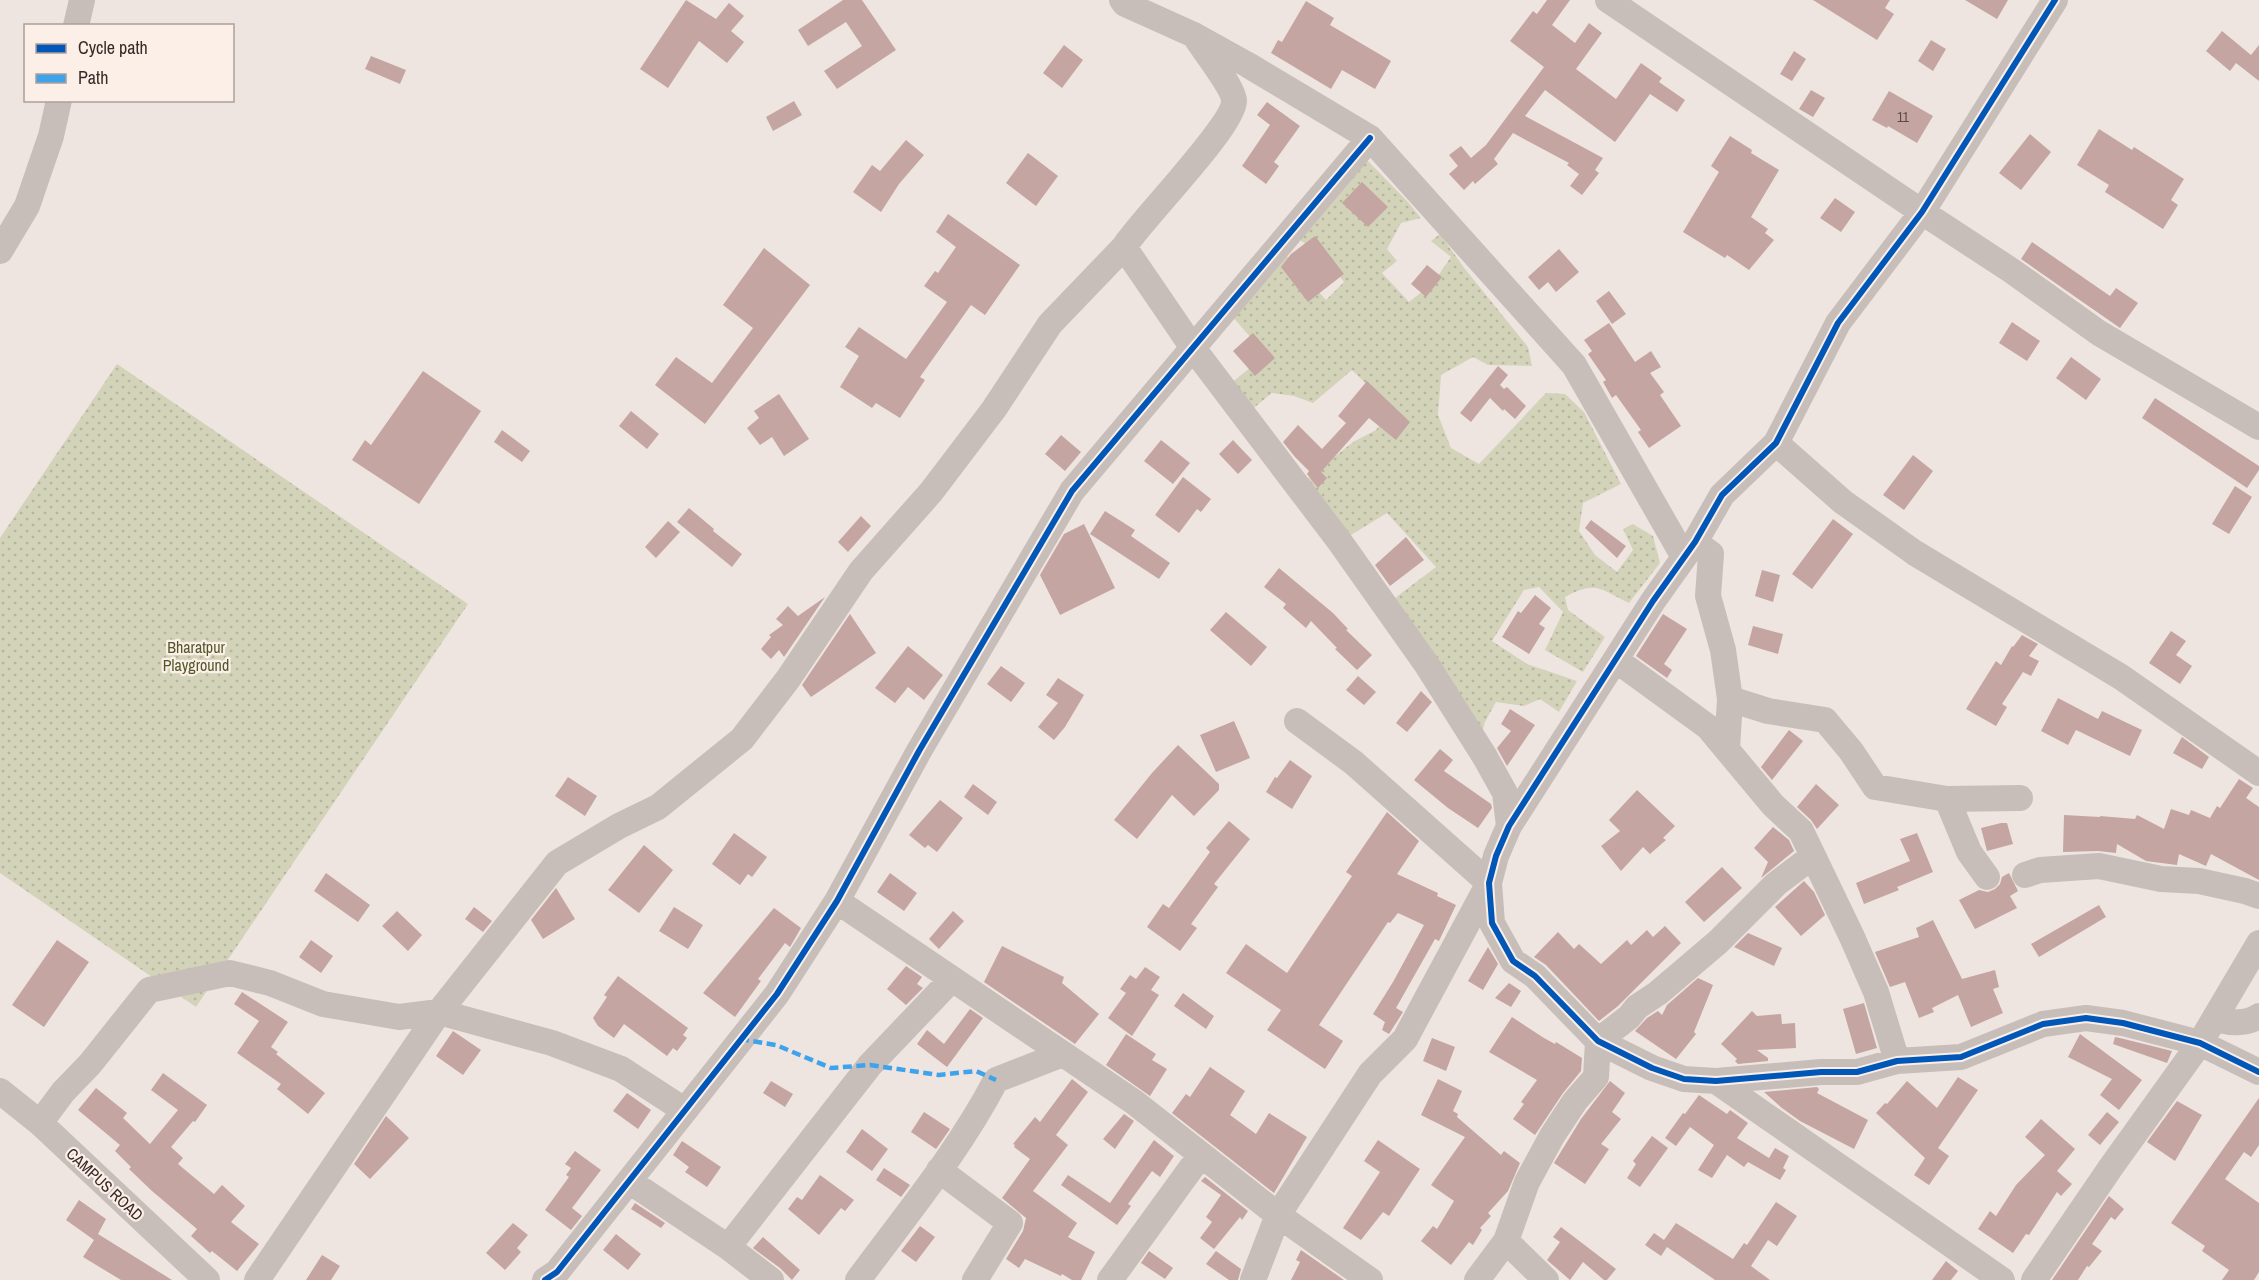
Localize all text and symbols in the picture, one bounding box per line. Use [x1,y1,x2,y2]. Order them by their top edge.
legend [24,24,234,102]
text: Cycle path [78,35,148,60]
text: Path [78,65,108,90]
house number: 11 [1897,108,1910,126]
park label: Bharatpur Playground [163,636,229,676]
street label: CAMPUS ROAD [62,1143,148,1225]

